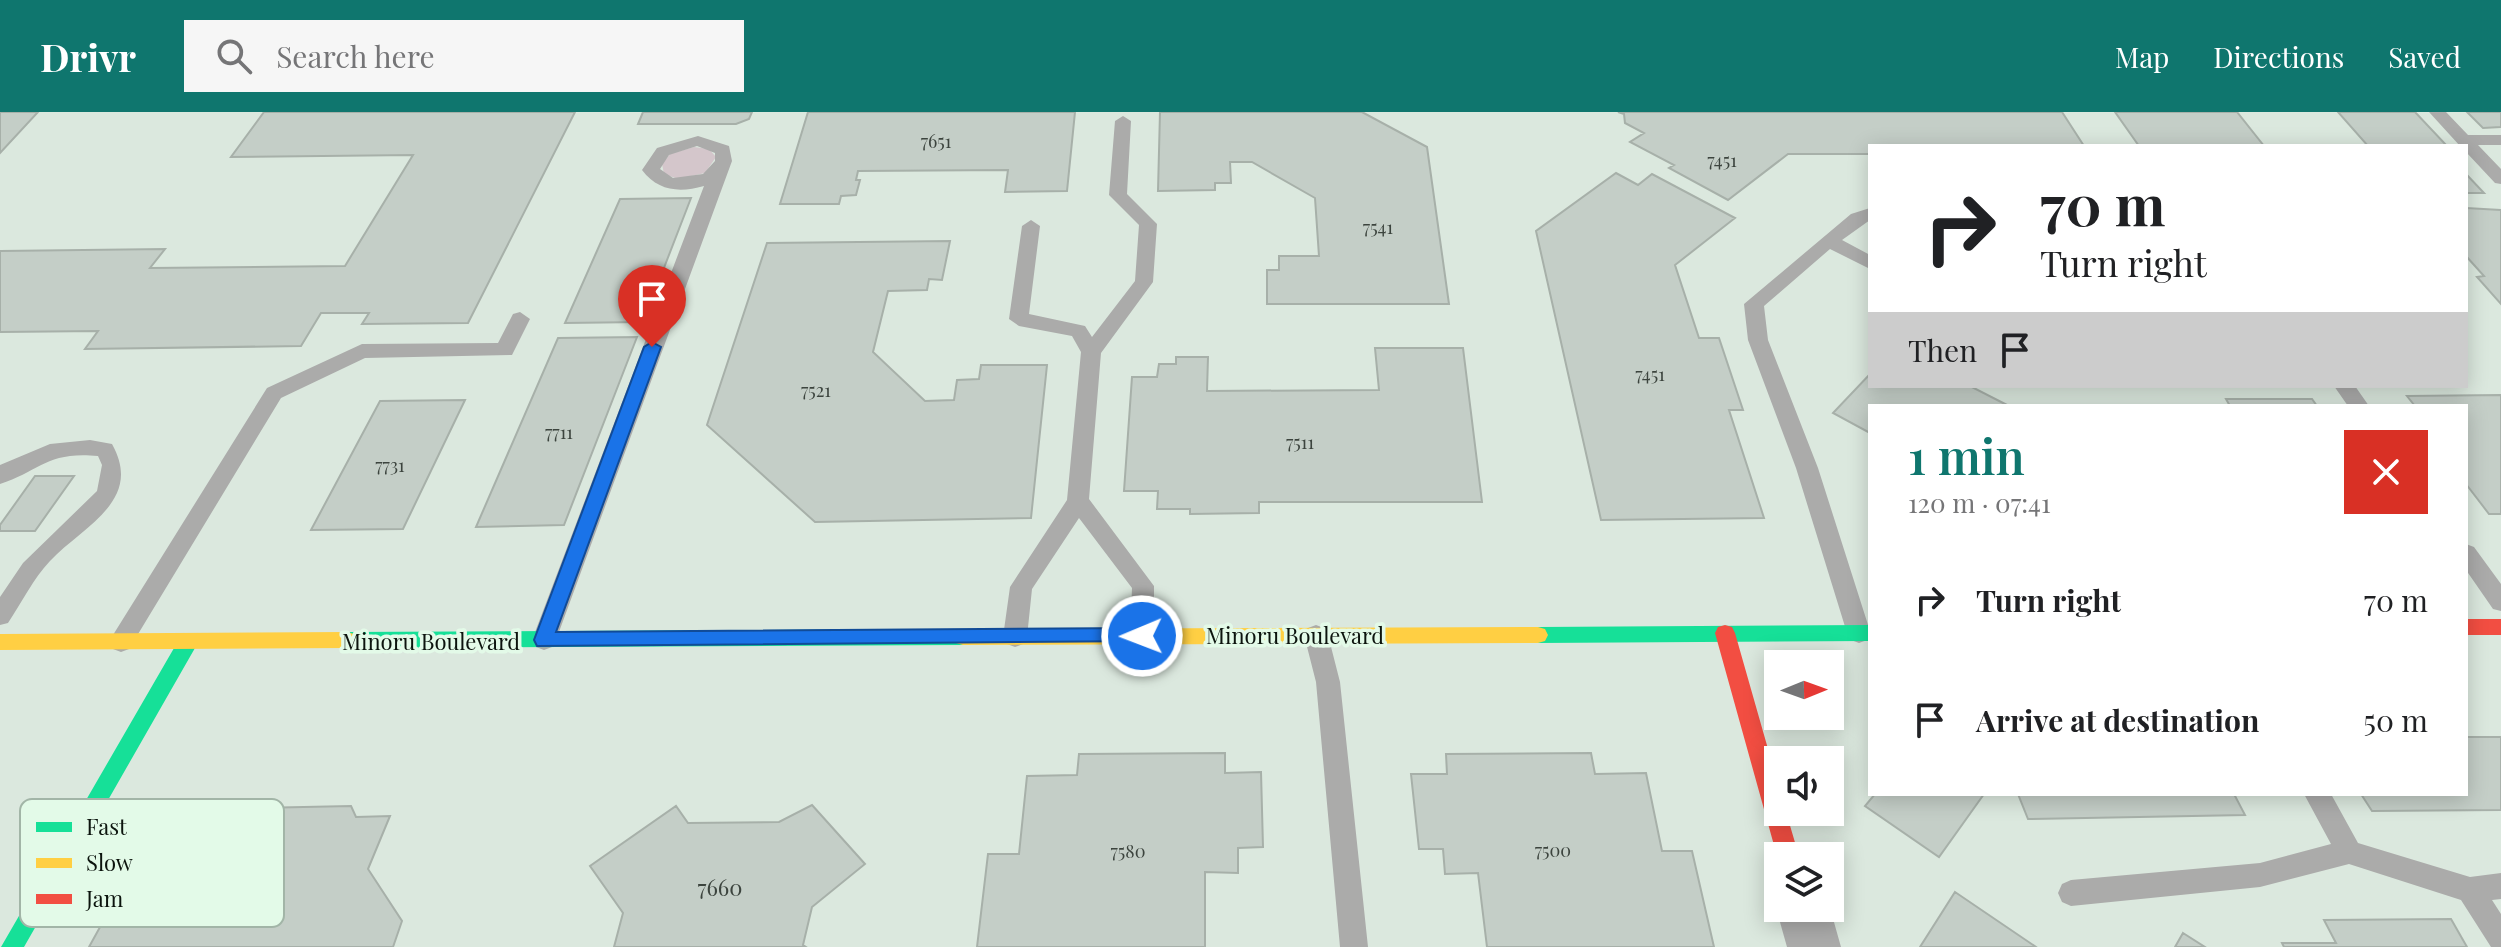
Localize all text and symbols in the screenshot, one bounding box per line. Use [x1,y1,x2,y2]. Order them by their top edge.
search box [184,20,744,92]
text: Drivr [40,31,136,82]
icon: search [212,34,256,78]
text: Search here [276,36,435,76]
text: Map [2115,38,2169,75]
text: Directions [2213,38,2344,75]
text: Saved [2388,38,2461,75]
house number: 7651 [921,129,952,153]
house number: 7451 [1707,148,1737,172]
text: 70 m [2040,166,2165,241]
icon: right [1908,176,2012,280]
house number: 7541 [1363,215,1393,239]
text: Turn right [2040,238,2207,286]
pin [618,265,686,347]
icon: arrive [630,277,674,321]
icon: arrive [1993,328,2037,372]
text: Then [1908,330,1977,370]
house number: 7451 [1635,362,1665,386]
house number: 7521 [801,378,831,402]
house number: 7711 [545,420,573,444]
text: 1 min [1908,423,2025,487]
house number: 7511 [1286,430,1314,454]
button: close [2344,430,2428,514]
house number: 7731 [375,453,405,477]
text: 120 m · 07:41 [1908,485,2051,520]
icon: right [1908,578,1952,622]
text: Turn right [1976,580,2121,620]
text: 70 m [2364,580,2428,620]
position arrow [1100,594,1184,678]
street label: Minoru Boulevard [1206,620,1384,650]
street label: Minoru Boulevard [342,626,520,656]
north arrow [1764,650,1844,730]
map controls [1764,650,1844,922]
icon: arrive [1908,698,1952,742]
text: Arrive at destination [1976,700,2259,740]
text: 50 m [2363,700,2428,740]
button: sound [1764,746,1844,826]
legend [20,799,284,927]
text: Fast [86,811,128,841]
house number: 7500 [1535,838,1571,862]
house number: 7580 [1111,839,1145,863]
button: layers [1764,842,1844,922]
text: Slow [86,847,133,877]
house number: 7660 [698,872,742,902]
text: Jam [85,883,124,913]

